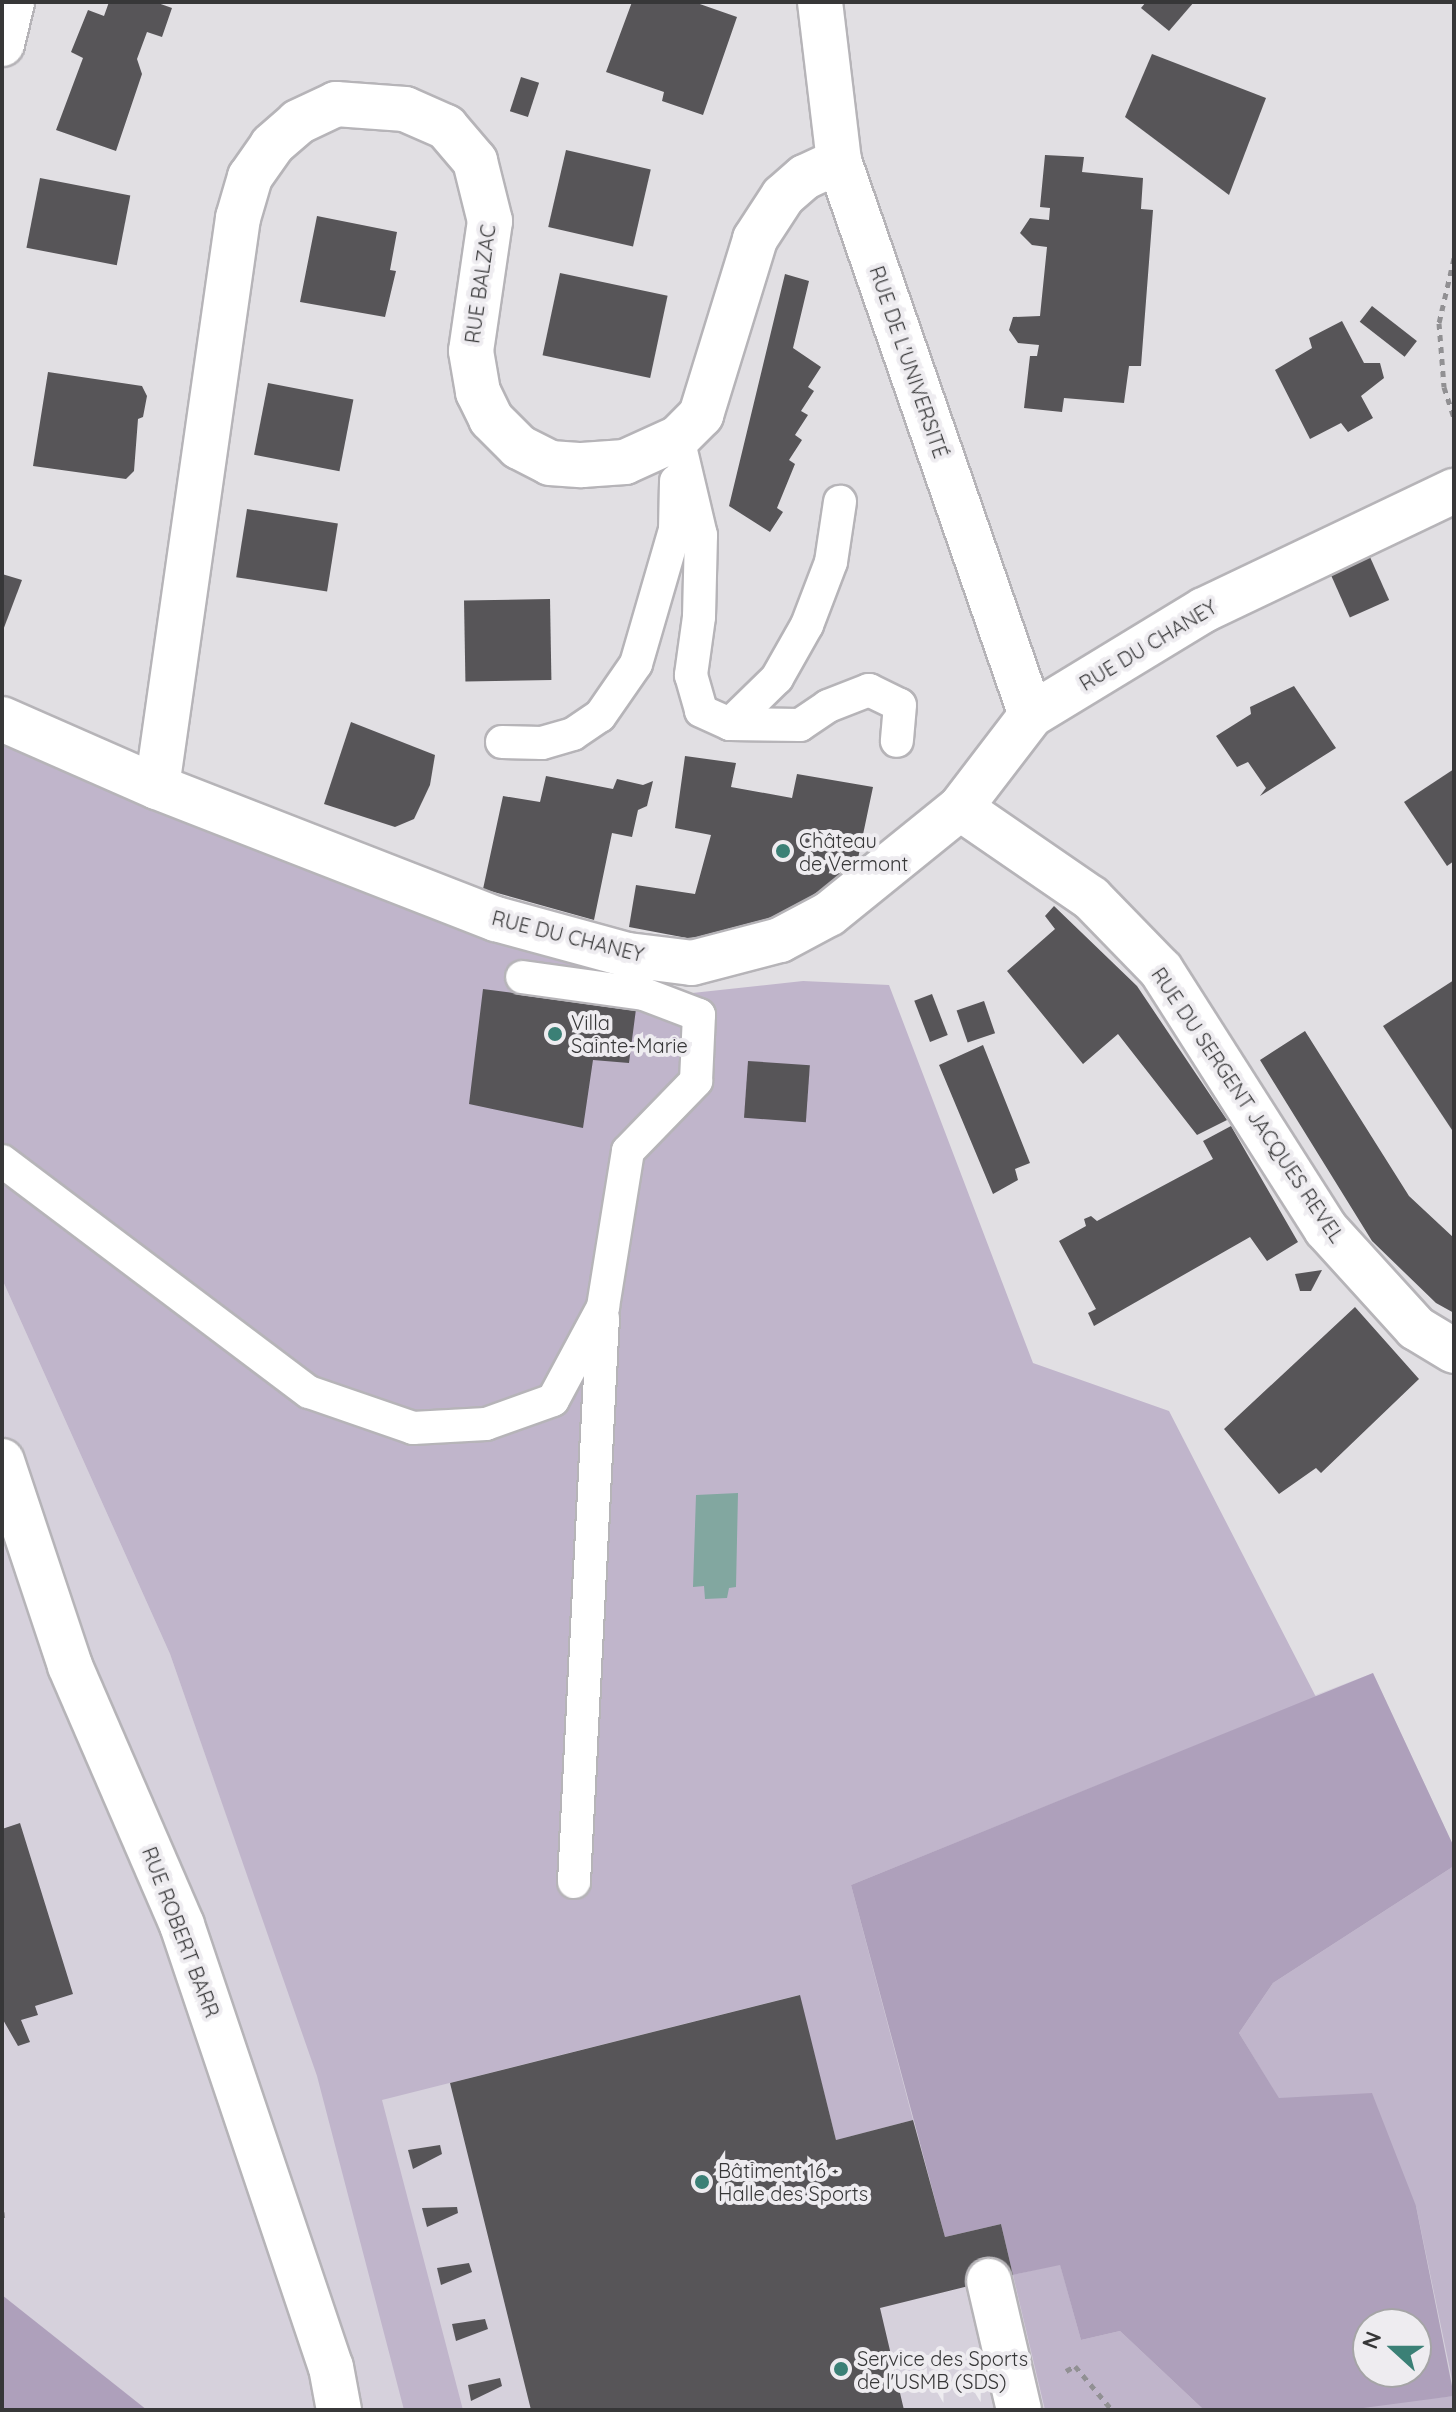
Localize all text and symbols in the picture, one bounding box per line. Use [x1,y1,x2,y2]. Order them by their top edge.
street label: RUE BALZAC [460,223,500,345]
street label: RUE DE L'UNIVERSITÉ [865,263,953,461]
street label: RUE DU CHANEY [1075,595,1221,695]
place label: Château de Vermont [799,828,908,875]
marker: Château de Vermont [774,842,792,860]
street label: RUE DU CHANEY [489,905,647,967]
street label: RUE DU SERGENT JACQUES REVEL [1147,963,1349,1247]
place label: Villa Sainte-Marie [571,1010,688,1057]
marker: Villa Sainte-Marie [546,1025,564,1043]
street label: RUE ROBERT BARR [137,1843,225,2021]
place label: Bâtiment 16 - Halle des Sports [718,2158,868,2205]
marker: Bâtiment 16 - Halle des Sports [693,2173,711,2191]
north arrow [1352,2308,1432,2388]
text: N [1355,2328,1387,2353]
place label: Service des Sports de l'USMB (SDS) [857,2346,1028,2393]
marker: Service des Sports de l'USMB (SDS) [832,2360,850,2378]

